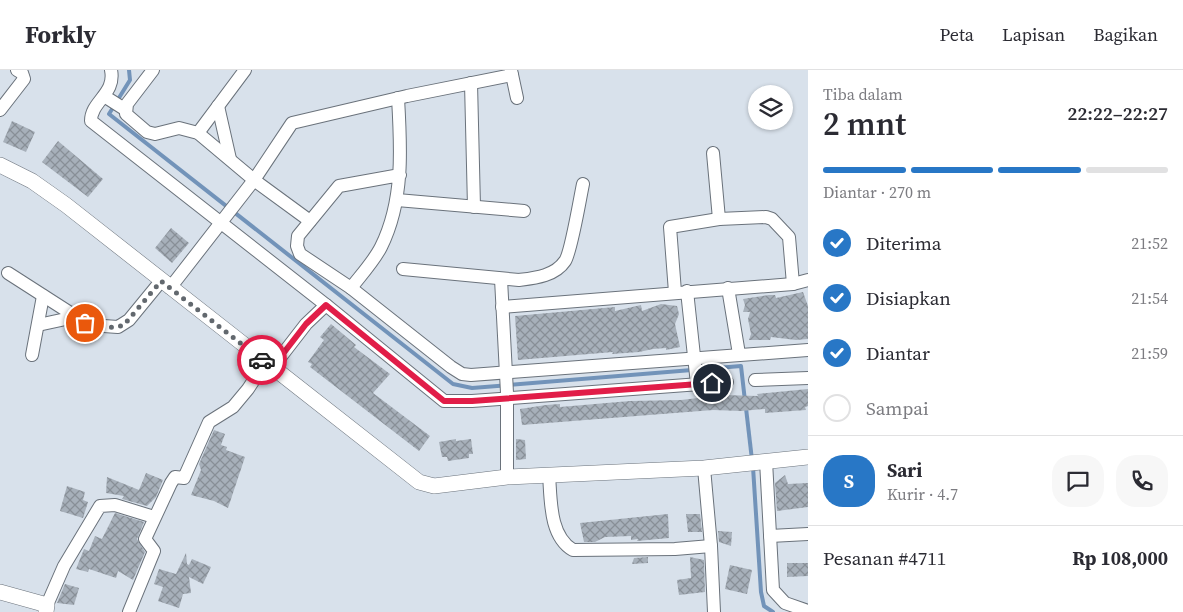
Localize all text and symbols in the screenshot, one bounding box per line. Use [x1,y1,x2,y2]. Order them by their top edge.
text: Forkly [25,18,96,51]
text: Peta [940,22,974,47]
text: Lapisan [1002,22,1065,47]
text: Bagikan [1093,22,1158,47]
text: Tiba dalam [823,83,903,105]
map controls [748,85,793,130]
button: layers [748,85,793,130]
text: 22:22–22:27 [1068,100,1168,126]
text: 2 mnt [823,102,906,146]
text: Diantar · 270 m [823,181,931,203]
icon: check [823,229,851,257]
text: Diterima [866,230,942,256]
text: 21:52 [1131,232,1168,254]
icon: check [823,284,851,312]
text: Disiapkan [866,285,951,311]
text: 21:54 [1131,287,1168,309]
pin [64,302,106,344]
icon: bag [71,309,99,337]
courier [237,335,287,385]
icon: check [823,339,851,367]
text: Diantar [866,340,930,366]
text: 21:59 [1131,342,1168,364]
icon: car [248,346,276,374]
pin [691,362,733,404]
icon: home [698,369,726,397]
text: Sampai [866,395,929,421]
button: chat [1052,455,1104,507]
button: phone [1116,455,1168,507]
text: Sari [887,457,922,483]
text: S [844,468,854,494]
text: Kurir · 4.7 [887,483,958,505]
text: Pesanan #4711 [823,545,946,571]
text: Rp 108,000 [1072,545,1168,571]

